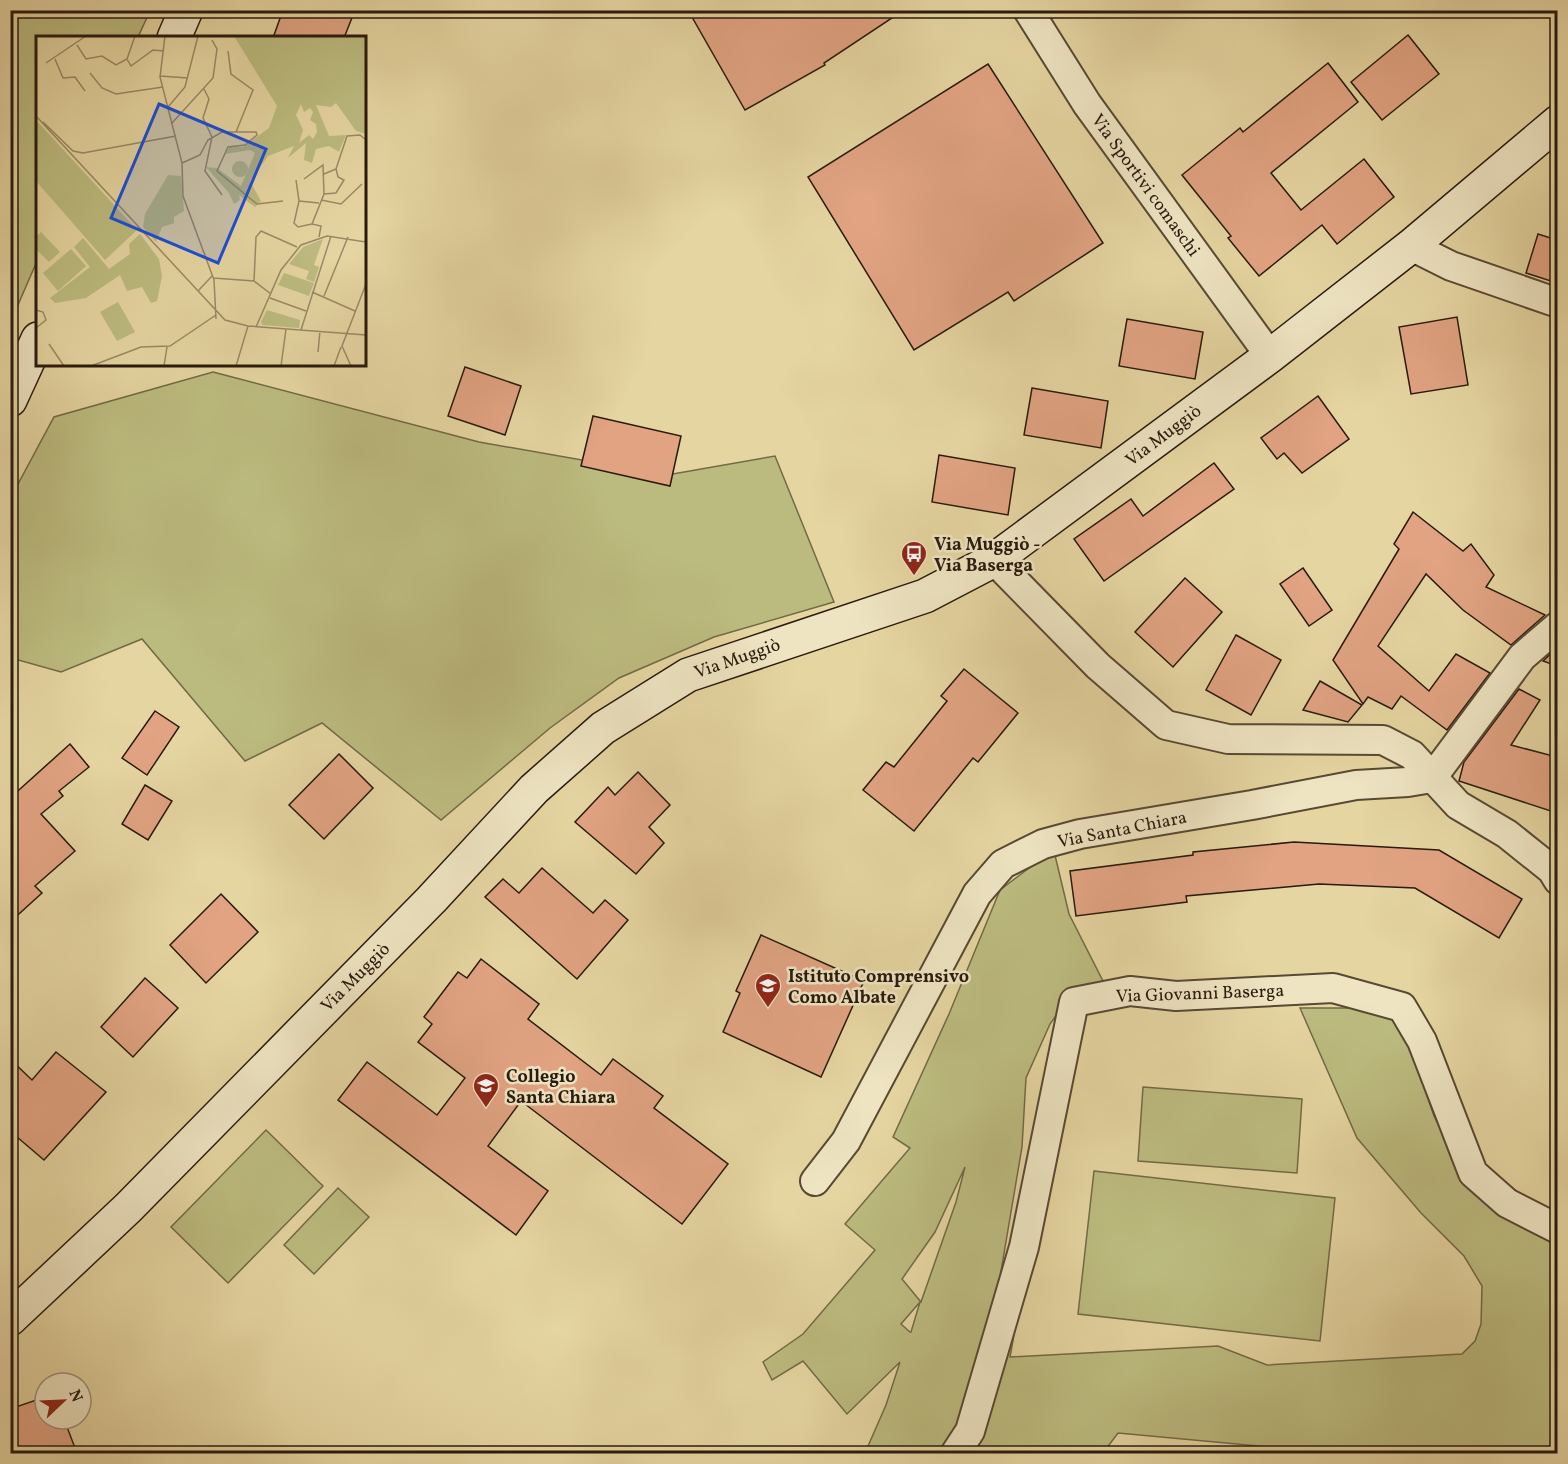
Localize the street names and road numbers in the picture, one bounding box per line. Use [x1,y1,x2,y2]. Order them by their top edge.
street label: Via Sportivi comaschi [1084,109,1205,262]
street label: Via Muggiò [1121,399,1207,473]
street label: Via Muggiò [691,633,784,686]
street label: Via Santa Chiara [1055,806,1189,855]
street label: Via Muggiò [316,938,396,1018]
street label: Via Giovanni Baserga [1115,979,1285,1010]

